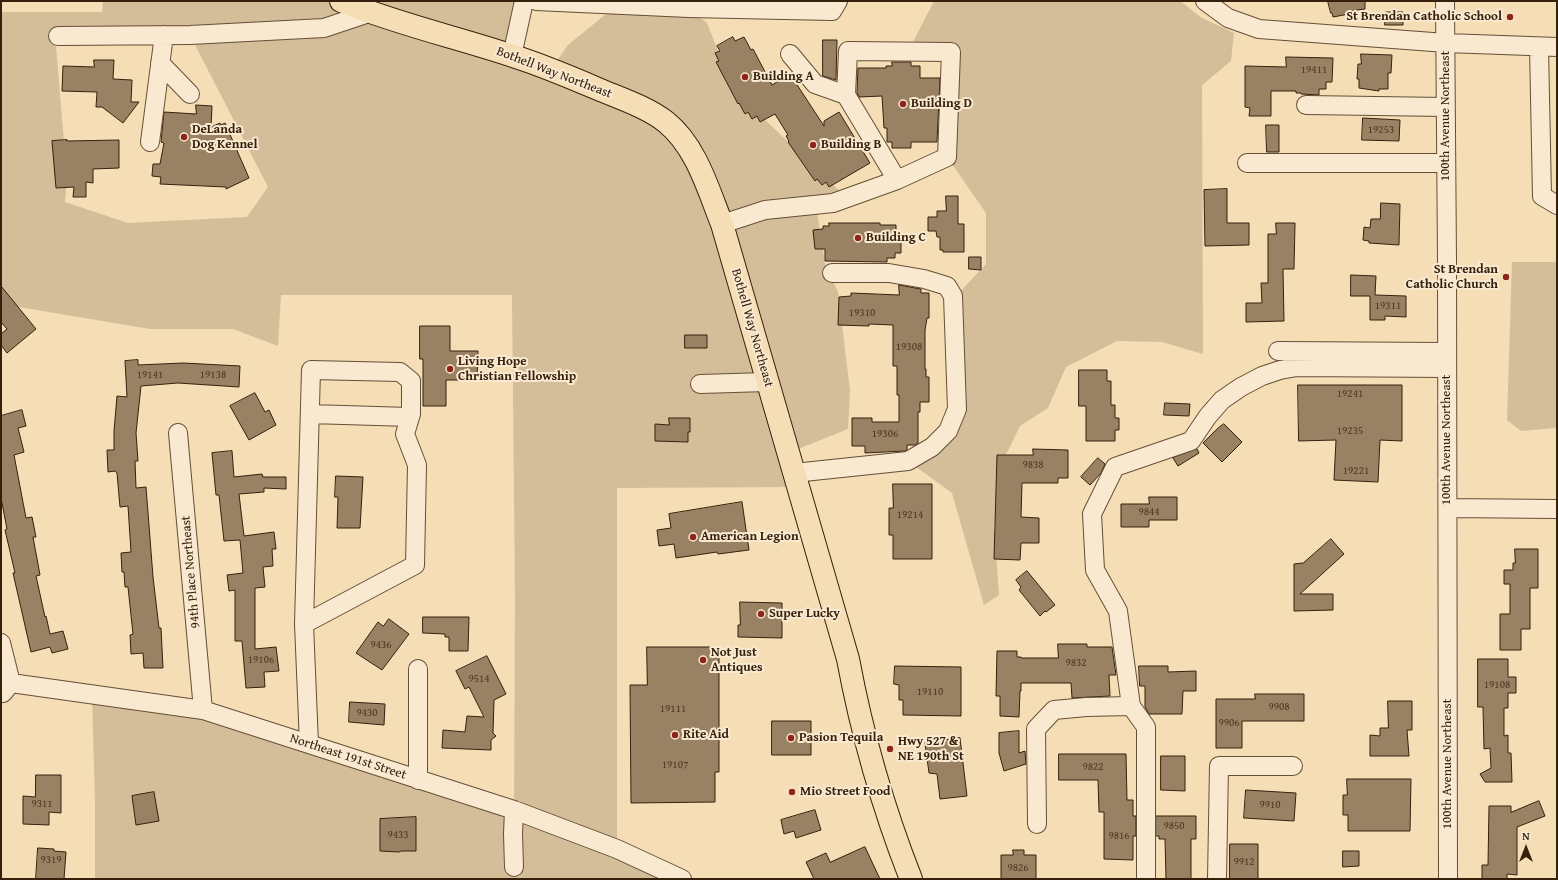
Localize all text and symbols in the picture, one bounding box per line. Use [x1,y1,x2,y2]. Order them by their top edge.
place label: St Brendan Catholic School [1346,9,1502,25]
marker: St Brendan Catholic School [1505,12,1515,22]
street label: Bothell Way Northeast [494,44,614,102]
street label: 100th Avenue Northeast [1438,51,1454,181]
house number: 19411 [1301,63,1327,77]
place label: Building A [753,69,814,85]
marker: Building A [740,72,750,82]
place label: Building D [911,96,972,112]
marker: Building D [898,99,908,109]
place label: DeLanda Dog Kennel [192,122,257,153]
house number: 19253 [1368,123,1394,137]
marker: DeLanda Dog Kennel [179,132,189,142]
place label: Building B [821,137,881,153]
marker: Building B [808,140,818,150]
place label: Building C [866,230,926,246]
marker: Building C [853,233,863,243]
place label: St Brendan Catholic Church [1406,262,1498,293]
street label: Bothell Way Northeast [728,267,776,389]
marker: St Brendan Catholic Church [1501,272,1511,282]
house number: 19311 [1375,299,1401,313]
house number: 19310 [849,306,875,320]
house number: 19308 [896,340,922,354]
place label: Living Hope Christian Fellowship [458,354,576,385]
marker: Living Hope Christian Fellowship [445,364,455,374]
house number: 19141 [137,368,163,382]
house number: 19138 [200,368,226,382]
street label: 100th Avenue Northeast [1439,375,1455,505]
house number: 19241 [1337,387,1363,401]
house number: 19235 [1337,424,1363,438]
house number: 19306 [872,427,898,441]
house number: 9838 [1022,458,1044,472]
house number: 19221 [1343,464,1369,478]
house number: 9844 [1138,505,1160,519]
house number: 19214 [897,508,923,522]
street label: 94th Place Northeast [178,515,204,629]
place label: American Legion [701,529,799,545]
marker: American Legion [688,532,698,542]
place label: Super Lucky [769,606,840,622]
marker: Super Lucky [756,609,766,619]
house number: 9436 [370,638,392,652]
place label: Not Just Antiques [711,645,763,676]
house number: 19106 [248,653,274,667]
marker: Not Just Antiques [698,655,708,665]
house number: 9832 [1065,656,1087,670]
house number: 9514 [468,672,490,686]
house number: 19108 [1484,678,1510,692]
house number: 19110 [917,685,943,699]
street label: 100th Avenue Northeast [1440,699,1456,829]
house number: 9908 [1268,700,1290,714]
house number: 19111 [660,702,686,716]
house number: 9430 [356,706,378,720]
house number: 9906 [1218,716,1240,730]
place label: Rite Aid [683,727,729,743]
marker: Rite Aid [670,730,680,740]
place label: Pasion Tequila [799,730,883,746]
street label: Northeast 191st Street [288,731,408,783]
marker: Pasion Tequila [786,733,796,743]
place label: Hwy 527 & NE 190th St [898,734,964,765]
marker: Hwy 527 & NE 190th St [885,744,895,754]
house number: 19107 [662,758,688,772]
house number: 9822 [1082,760,1104,774]
place label: Mio Street Food [800,784,891,800]
marker: Mio Street Food [787,787,797,797]
house number: 9311 [31,797,53,811]
house number: 9910 [1259,798,1281,812]
house number: 9850 [1163,819,1185,833]
house number: 9433 [387,828,409,842]
north arrow [1506,828,1546,868]
text: N [1522,828,1530,844]
house number: 9816 [1108,829,1130,843]
house number: 9319 [40,853,62,867]
house number: 9912 [1233,855,1255,869]
house number: 9826 [1007,861,1029,875]

